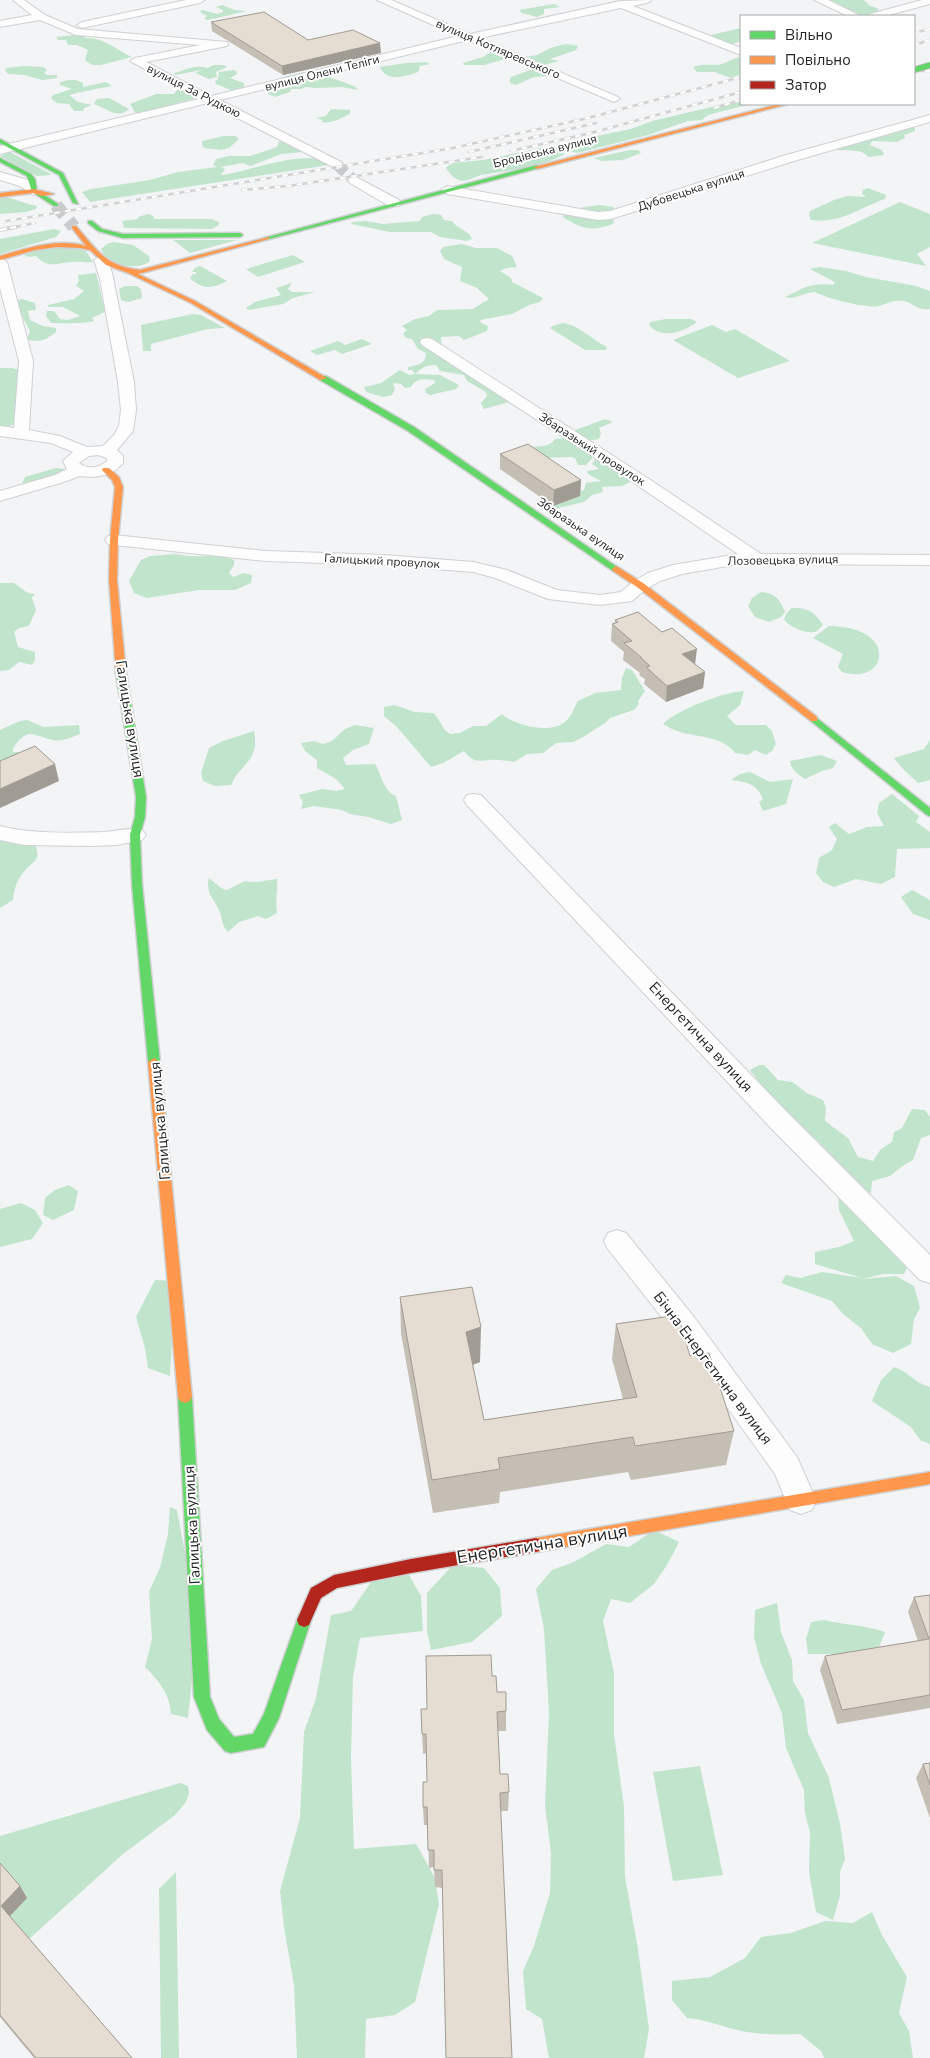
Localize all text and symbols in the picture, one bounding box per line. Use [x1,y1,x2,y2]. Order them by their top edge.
legend [740,15,915,105]
street label: вулиця Котляревського [433,16,563,83]
text: Вільно [785,25,833,45]
text: Повільно [785,50,851,70]
street label: вулиця Олени Теліги [263,51,381,95]
street label: вулиця За Рудкою [144,60,244,122]
text: Затор [785,75,827,95]
street label: Бродівська вулиця [491,130,599,172]
street label: Дубовецька вулиця [635,165,747,215]
street label: Збаразький провулок [536,409,649,490]
street label: Збаразька вулиця [534,494,628,564]
street label: Галицький провулок [324,550,441,572]
street label: Лозовецька вулиця [727,551,839,569]
street label: Галицька вулиця [111,659,149,779]
street label: Енергетична вулиця [645,978,757,1096]
street label: Галицька вулиця [145,1061,175,1181]
street label: Бічна Енергетична вулиця [649,1288,777,1448]
street label: Галицька вулиця [179,1465,205,1585]
street label: Енергетична вулиця [455,1519,629,1569]

